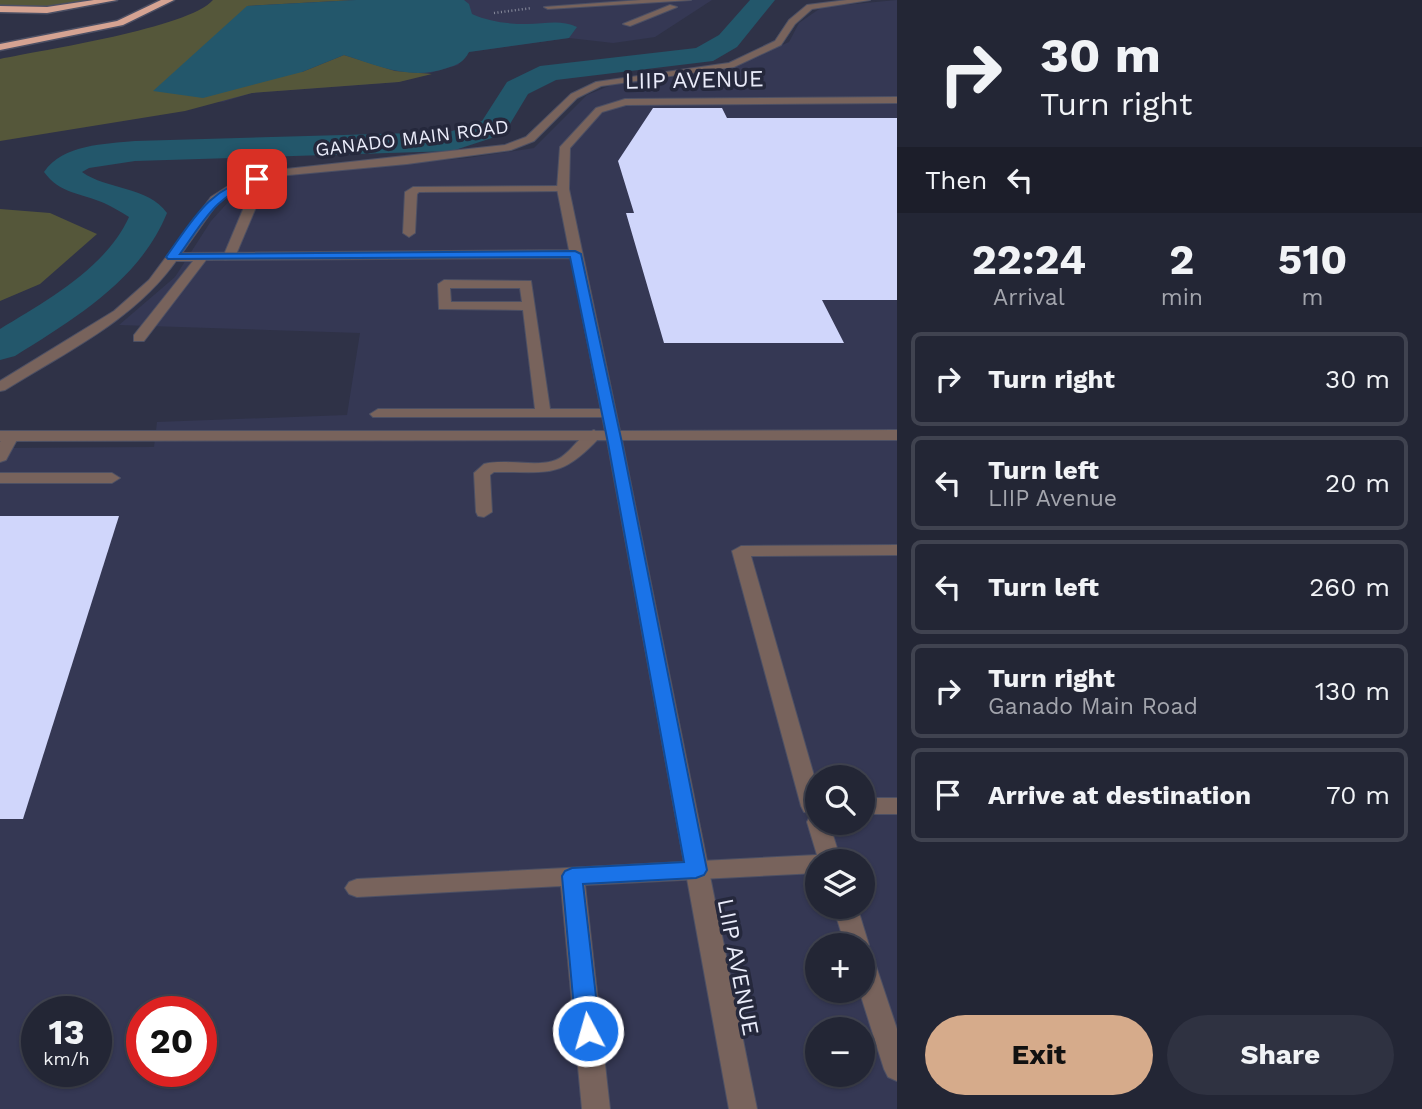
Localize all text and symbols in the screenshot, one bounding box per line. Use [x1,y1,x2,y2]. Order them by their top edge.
text: 30 m [1040,26,1161,84]
icon: right [925,28,1016,119]
street label: LIIP AVENUE [624,65,764,95]
text: Turn right [1040,85,1192,123]
street label: GANADO MAIN ROAD [314,115,510,161]
pin [227,149,287,209]
icon: arrive [238,160,276,198]
icon: left [1001,161,1039,199]
text: Then [925,165,987,195]
text: 22:24 [972,235,1086,284]
text: 2 [1169,235,1194,284]
text: 510 [1278,235,1347,284]
text: Arrival [993,284,1065,311]
text: min [1161,284,1203,311]
text: m [1302,284,1323,311]
icon: right [929,360,967,398]
text: Turn right [988,364,1115,394]
text: 30 m [1325,364,1390,394]
text: Turn left [988,455,1099,485]
icon: left [929,464,967,502]
text: 20 m [1325,468,1390,498]
text: LIIP Avenue [988,485,1117,512]
icon: left [929,568,967,606]
text: Turn left [988,572,1099,602]
text: 260 m [1309,572,1390,602]
text: Turn right [988,663,1115,693]
icon: right [929,672,967,710]
text: 130 m [1315,676,1390,706]
text: Ganado Main Road [988,693,1198,720]
map controls [805,765,875,1087]
button: search [805,765,875,835]
icon: arrive [929,776,967,814]
text: Arrive at destination [988,780,1251,810]
text: 70 m [1326,780,1390,810]
button: layers [805,849,875,919]
street label: LIIP AVENUE [711,896,765,1038]
button: + [805,933,875,1003]
position arrow [551,994,625,1068]
speed limit sign: 20 [126,996,217,1087]
text: 13 [49,1011,84,1053]
button: Exit [925,1015,1153,1095]
button: Share [1167,1015,1394,1095]
button: − [805,1017,875,1087]
text: km/h [43,1048,90,1069]

